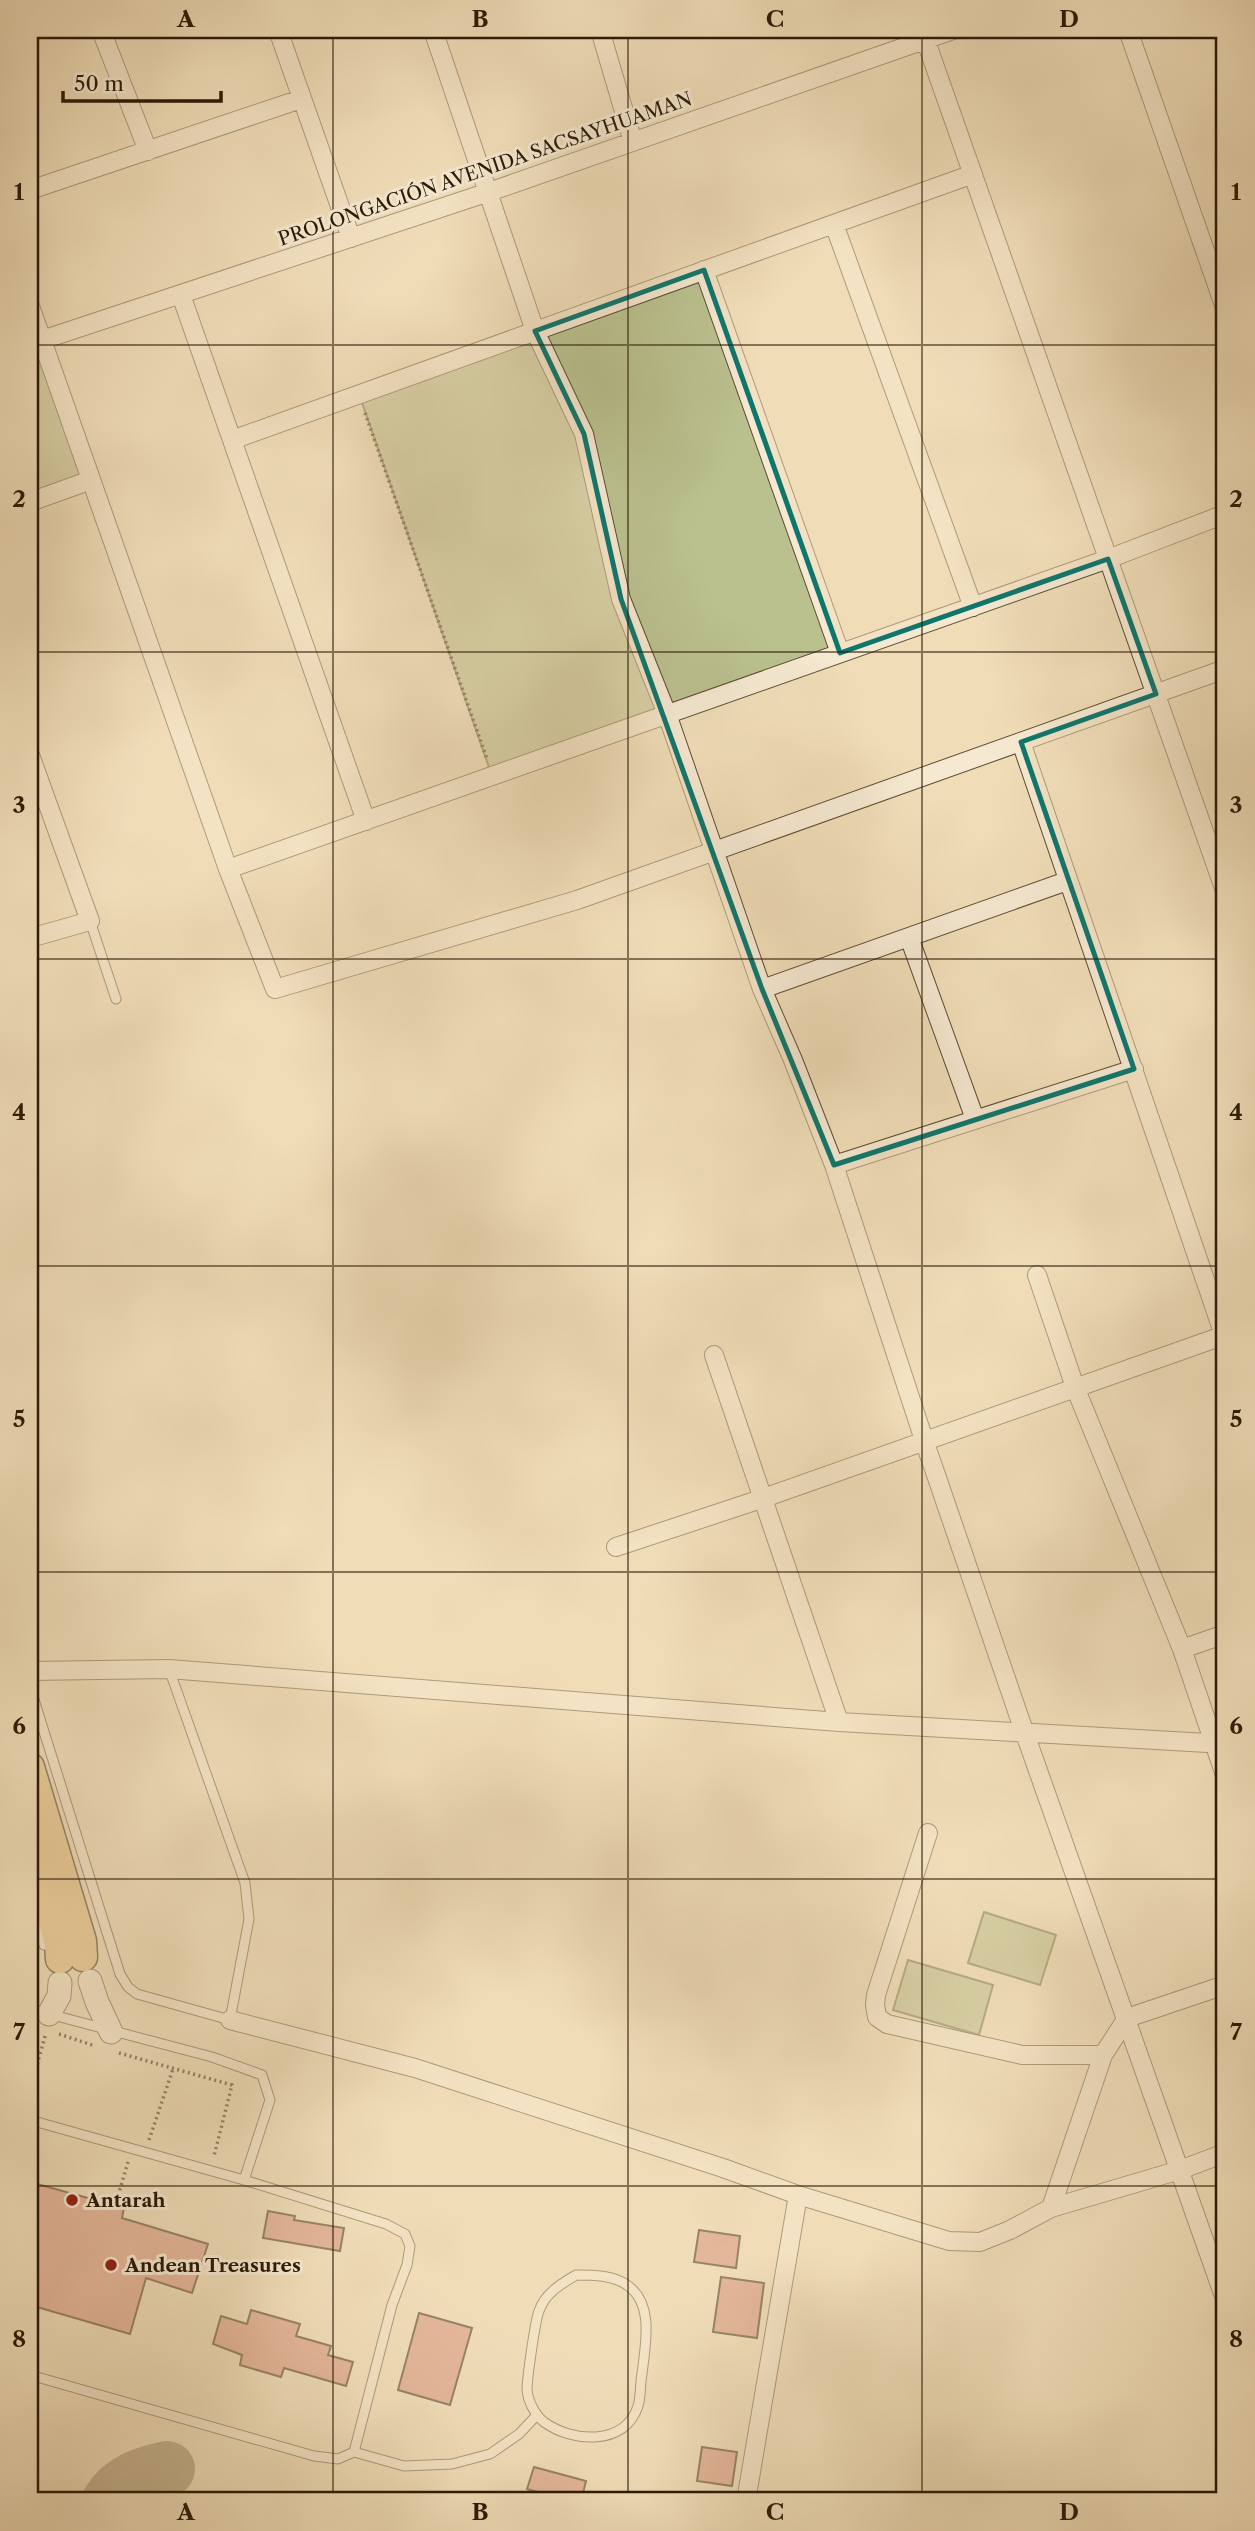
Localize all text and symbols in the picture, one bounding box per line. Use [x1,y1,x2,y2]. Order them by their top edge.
text: A [176,5,196,33]
text: B [471,5,489,33]
text: C [766,5,784,33]
text: D [1059,5,1079,33]
scale bar [63,60,220,104]
text: 50 m [74,71,124,96]
street label: PROLONGACIÓN AVENIDA SACSAYHUAMAN [275,87,695,251]
text: 1 [14,178,25,206]
text: 1 [1231,178,1242,206]
text: 2 [12,485,26,513]
text: 2 [1229,485,1243,513]
text: 3 [13,791,26,819]
text: 3 [1230,791,1243,819]
text: 4 [12,1098,26,1126]
text: 4 [1229,1098,1243,1126]
text: 5 [13,1405,25,1433]
text: 5 [1230,1405,1242,1433]
text: 6 [12,1712,26,1740]
text: 6 [1229,1712,1243,1740]
text: 7 [13,2018,25,2046]
text: 7 [1230,2018,1242,2046]
place label: Antarah [85,2189,165,2212]
marker: Antarah [64,2192,80,2208]
place label: Andean Treasures [124,2254,301,2277]
marker: Andean Treasures [103,2257,119,2273]
text: 8 [12,2325,26,2353]
text: 8 [1229,2325,1243,2353]
text: A [176,2498,196,2526]
text: B [471,2498,489,2526]
text: C [766,2498,784,2526]
text: D [1059,2498,1079,2526]

